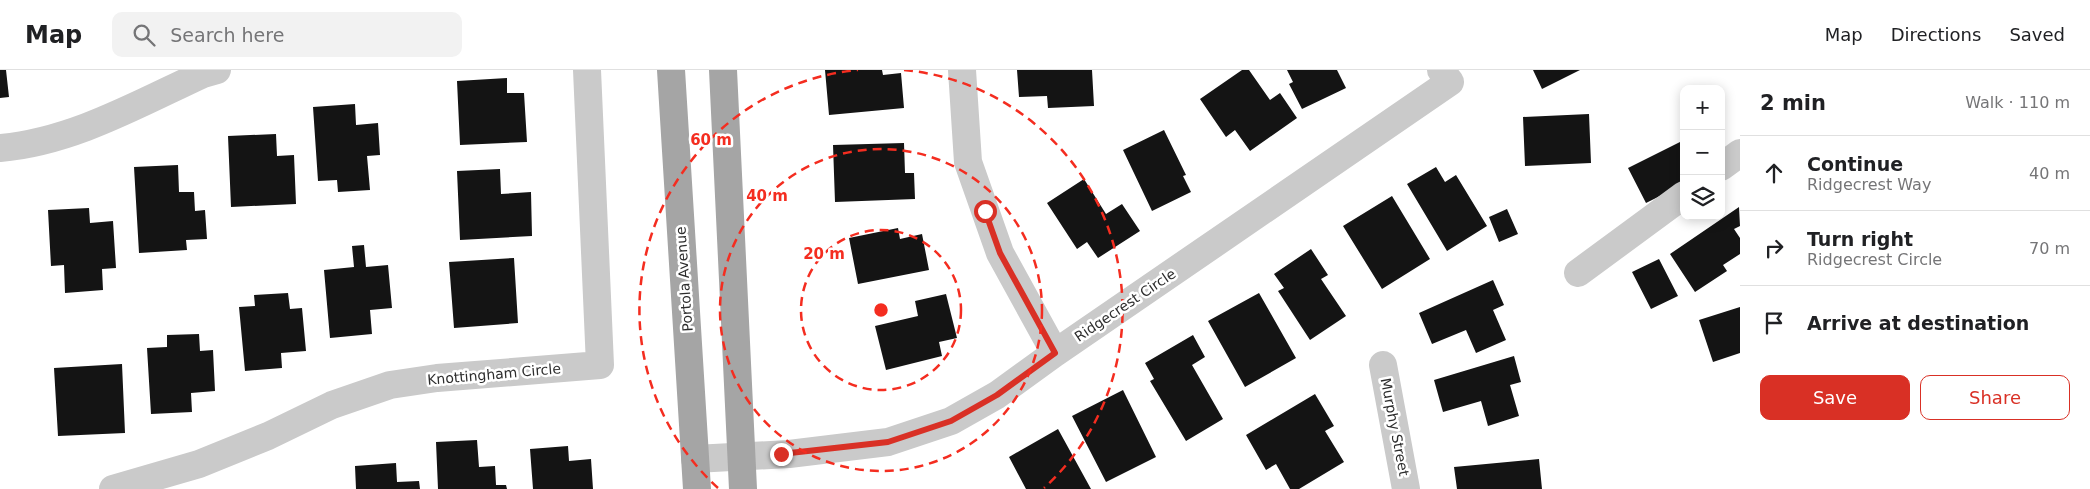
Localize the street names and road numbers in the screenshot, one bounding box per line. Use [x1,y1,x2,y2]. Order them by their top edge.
street label: Portola Avenue [672,226,696,332]
street label: Ridgecrest Circle [1071,265,1179,345]
street label: Knottingham Circle [427,360,561,388]
street label: Murphy Street [1378,377,1412,478]

